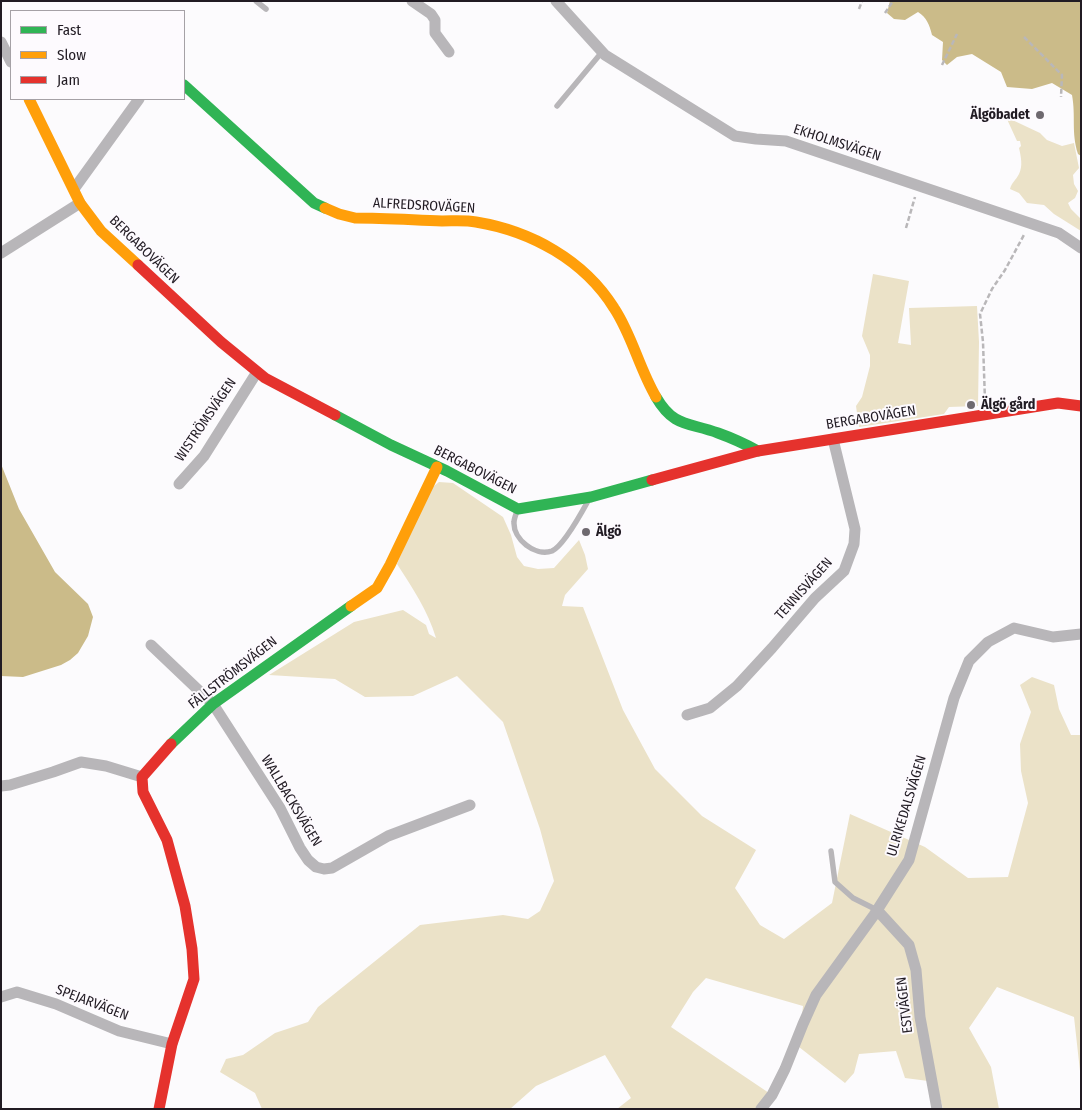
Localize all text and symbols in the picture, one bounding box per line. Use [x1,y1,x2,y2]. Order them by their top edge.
legend [10,10,185,100]
text: Fast [57,21,81,39]
text: Slow [57,46,86,64]
text: Jam [57,71,80,89]
place label: Älgöbadet [970,107,1030,123]
marker: Älgöbadet [1034,109,1046,121]
street label: EKHOLMSVÄGEN [791,121,883,165]
street label: ALFREDSROVÄGEN [372,195,476,217]
street label: BERGABOVÄGEN [106,212,182,288]
street label: WISTRÖMSVÄGEN [172,375,240,465]
place label: Älgö gård [981,397,1035,413]
marker: Älgö gård [965,399,977,411]
street label: BERGABOVÄGEN [825,403,917,433]
street label: BERGABOVÄGEN [431,442,519,498]
place label: Älgö [596,524,622,540]
marker: Älgö [580,526,592,538]
street label: TENNISVÄGEN [772,555,836,623]
street label: FÄLLSTRÖMSVÄGEN [185,633,281,713]
street label: WALLBACKSVÄGEN [257,752,325,850]
street label: ULRIKEDALSVÄGEN [884,753,930,859]
street label: ESTVÄGEN [893,976,917,1034]
street label: SPEJARVÄGEN [53,981,131,1025]

